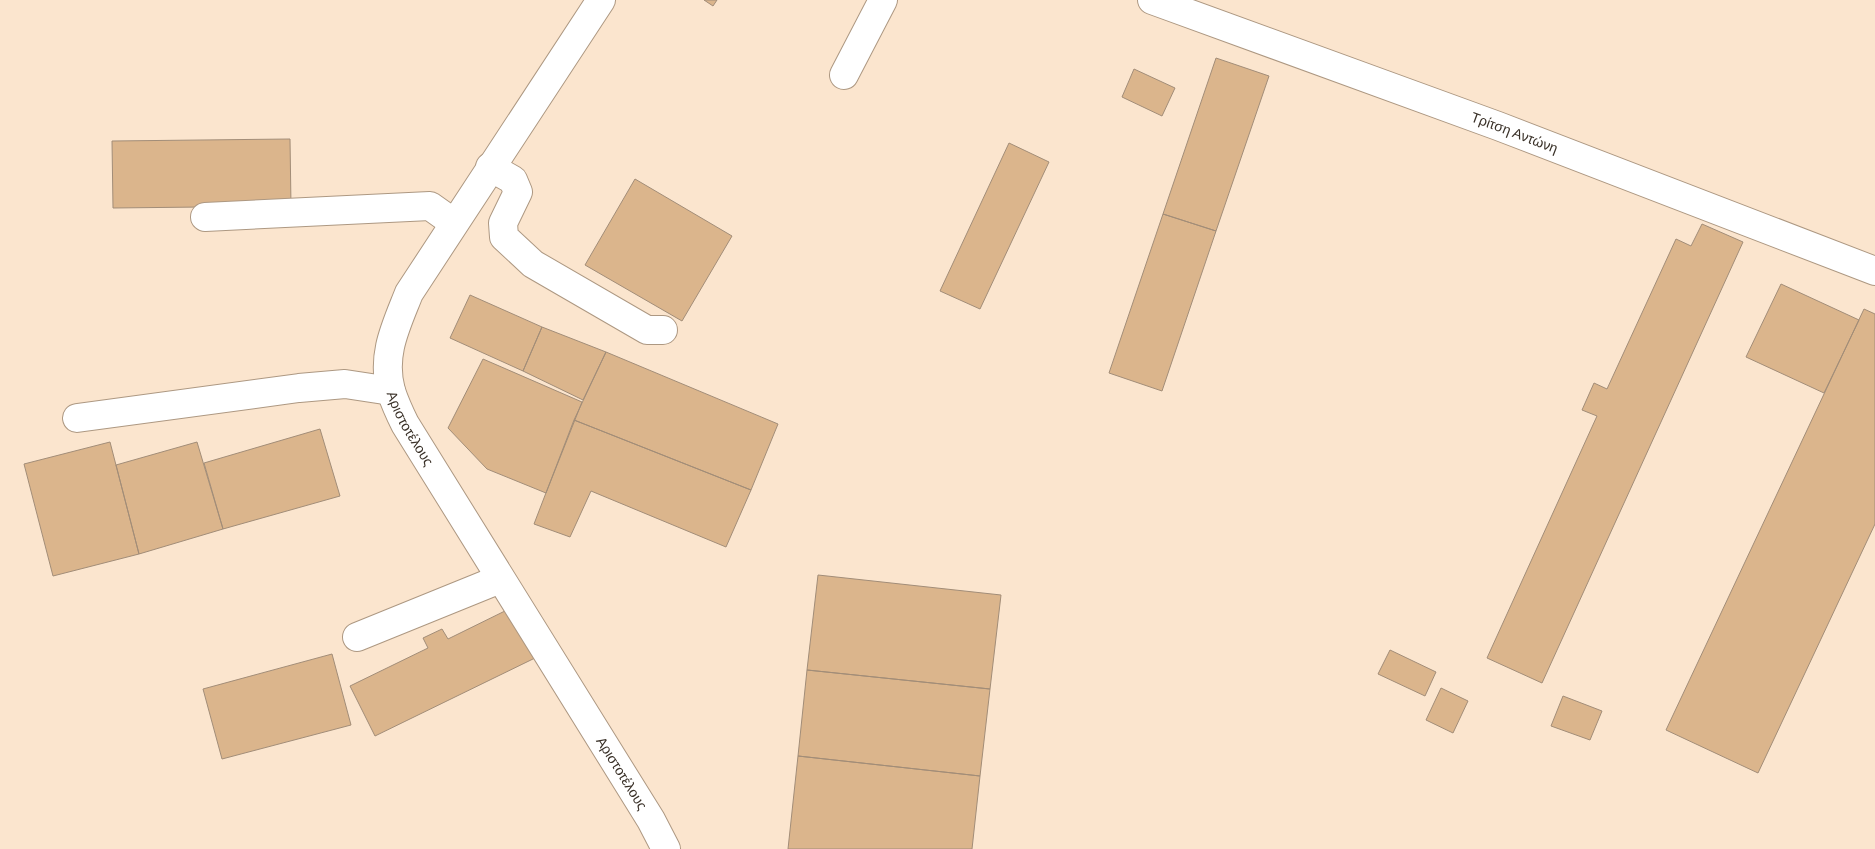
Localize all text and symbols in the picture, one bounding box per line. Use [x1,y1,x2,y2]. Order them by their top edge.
street label: Τρίτση Αντώνη [1469,109,1560,156]
street label: Αριστοτέλους [384,389,437,469]
street label: Αριστοτέλους [593,734,651,813]

